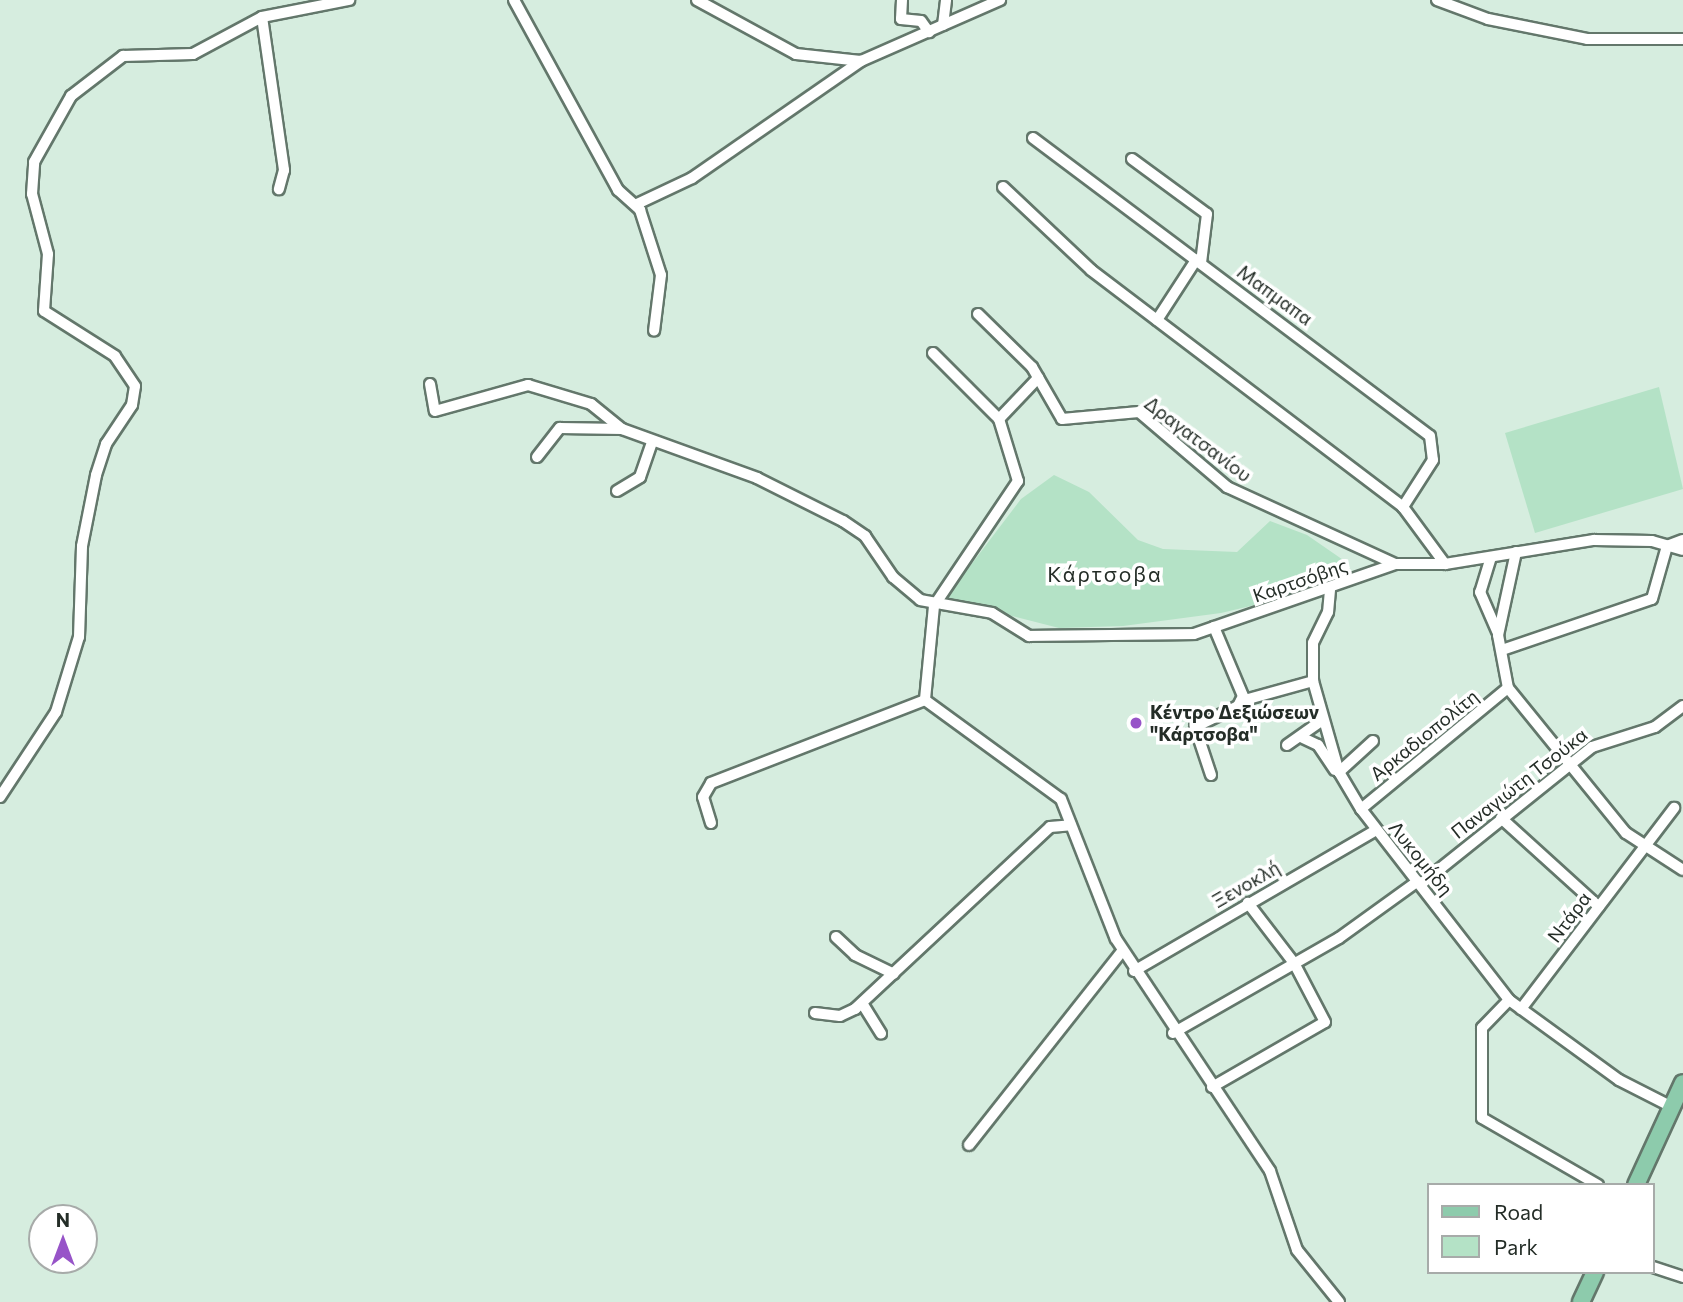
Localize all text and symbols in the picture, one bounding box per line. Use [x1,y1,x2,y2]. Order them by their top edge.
street label: Μαπμαπα [1233,260,1317,330]
street label: Δραγατσανίου [1140,391,1256,487]
street label: Καρτσόβης [1250,553,1350,607]
district label: Κάρτσοβα [1048,561,1162,587]
street label: Αρκαδιοπολίτη [1365,685,1483,785]
place label: Κέντρο Δεξιώσεων "Κάρτσοβα" [1150,701,1319,745]
marker: Κέντρο Δεξιώσεων "Κάρτσοβα" [1128,715,1144,731]
street label: Παναγιώτη Τσούκα [1446,723,1592,843]
street label: Λυκομήδη [1384,816,1458,900]
street label: Ξενοκλή [1208,856,1284,912]
street label: Ντάρα [1543,887,1595,947]
legend [1428,1183,1655,1274]
text: Road [1494,1199,1543,1224]
north arrow [28,1204,98,1274]
text: N [56,1208,70,1231]
text: Park [1494,1234,1538,1259]

